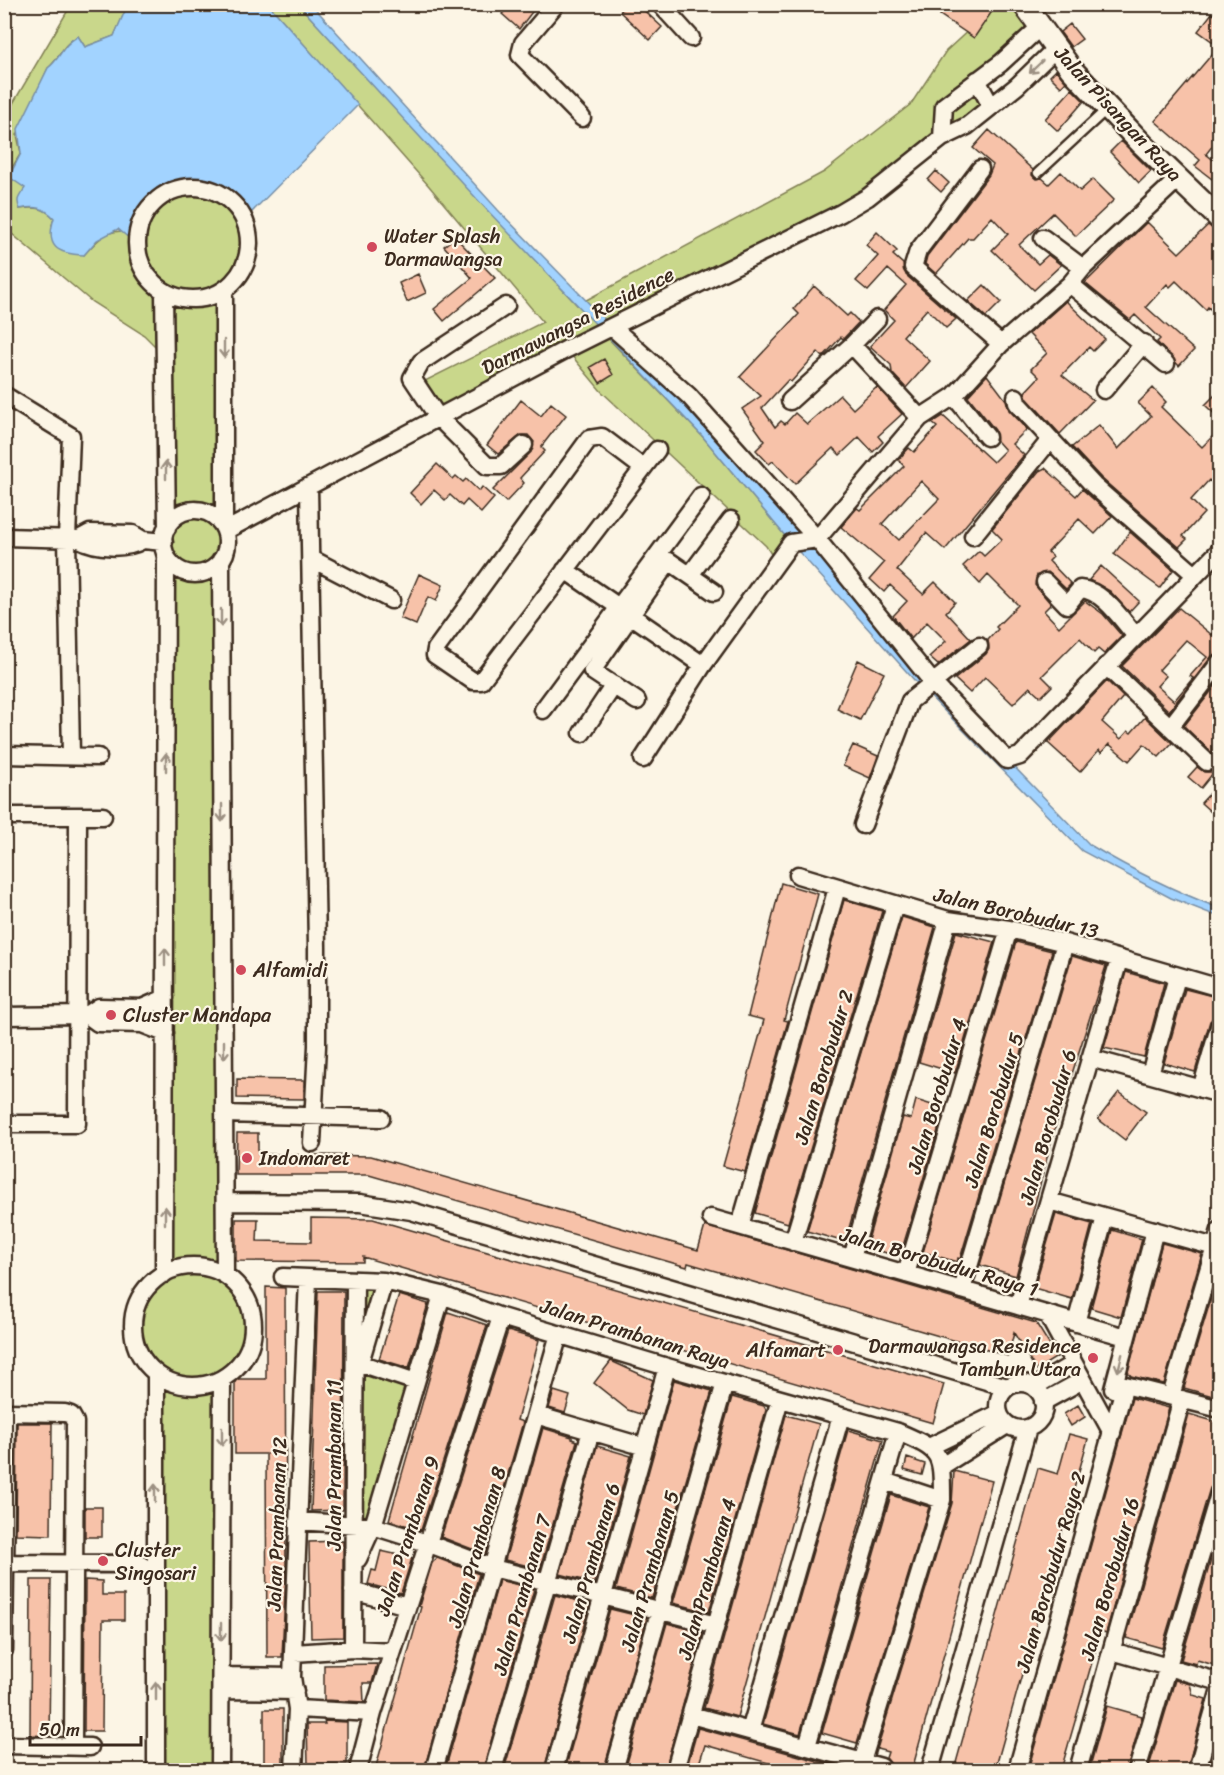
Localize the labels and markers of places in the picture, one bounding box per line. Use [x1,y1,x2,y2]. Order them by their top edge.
place label: Water Splash Darmawangsa [384,219,503,277]
marker: Water Splash Darmawangsa [365,240,379,254]
place label: Alfamidi [252,953,328,988]
marker: Alfamidi [234,963,248,977]
place label: Cluster Mandapa [123,998,272,1033]
marker: Cluster Mandapa [104,1008,118,1022]
place label: Indomaret [258,1141,351,1176]
marker: Indomaret [240,1151,254,1165]
place label: Darmawangsa Residence Tambun Utara [868,1329,1081,1387]
place label: Alfamart [745,1333,826,1368]
marker: Alfamart [831,1343,845,1357]
marker: Darmawangsa Residence Tambun Utara [1086,1351,1100,1365]
place label: Cluster Singosari [115,1533,198,1591]
marker: Cluster Singosari [96,1554,110,1568]

